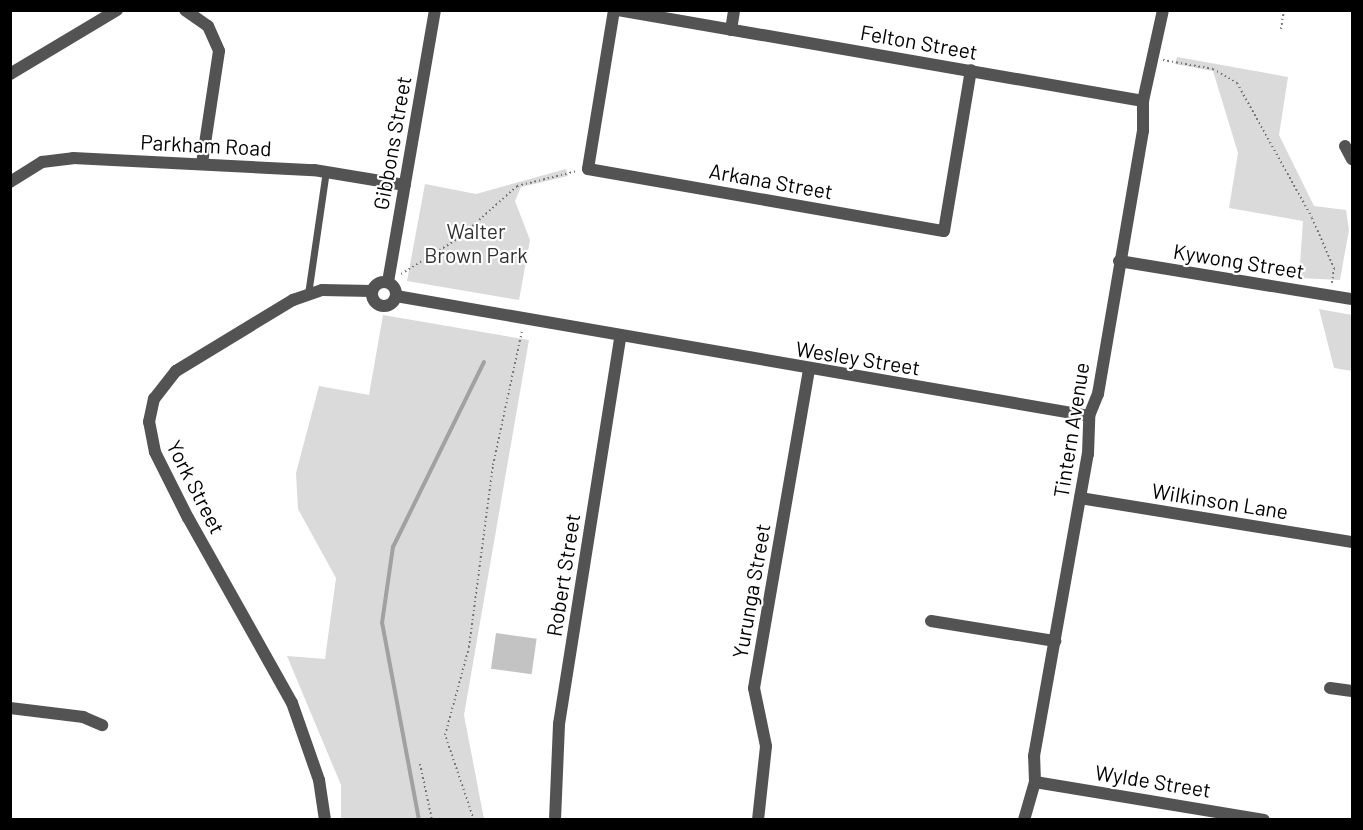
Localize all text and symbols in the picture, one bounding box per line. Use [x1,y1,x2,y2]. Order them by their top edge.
street label: Felton Street [858,19,980,65]
street label: Gibbons Street [368,74,416,212]
street label: Parkham Road [140,129,272,161]
street label: Arkana Street [707,158,835,204]
park label: Walter Brown Park [424,218,528,268]
street label: Kywong Street [1172,238,1306,284]
street label: Wesley Street [794,336,922,380]
street label: Tintern Avenue [1048,360,1094,500]
street label: York Street [162,436,230,538]
street label: Wilkinson Lane [1150,478,1290,524]
street label: Robert Street [541,512,585,638]
street label: Yurunga Street [727,522,775,660]
street label: Wylde Street [1093,759,1213,803]

